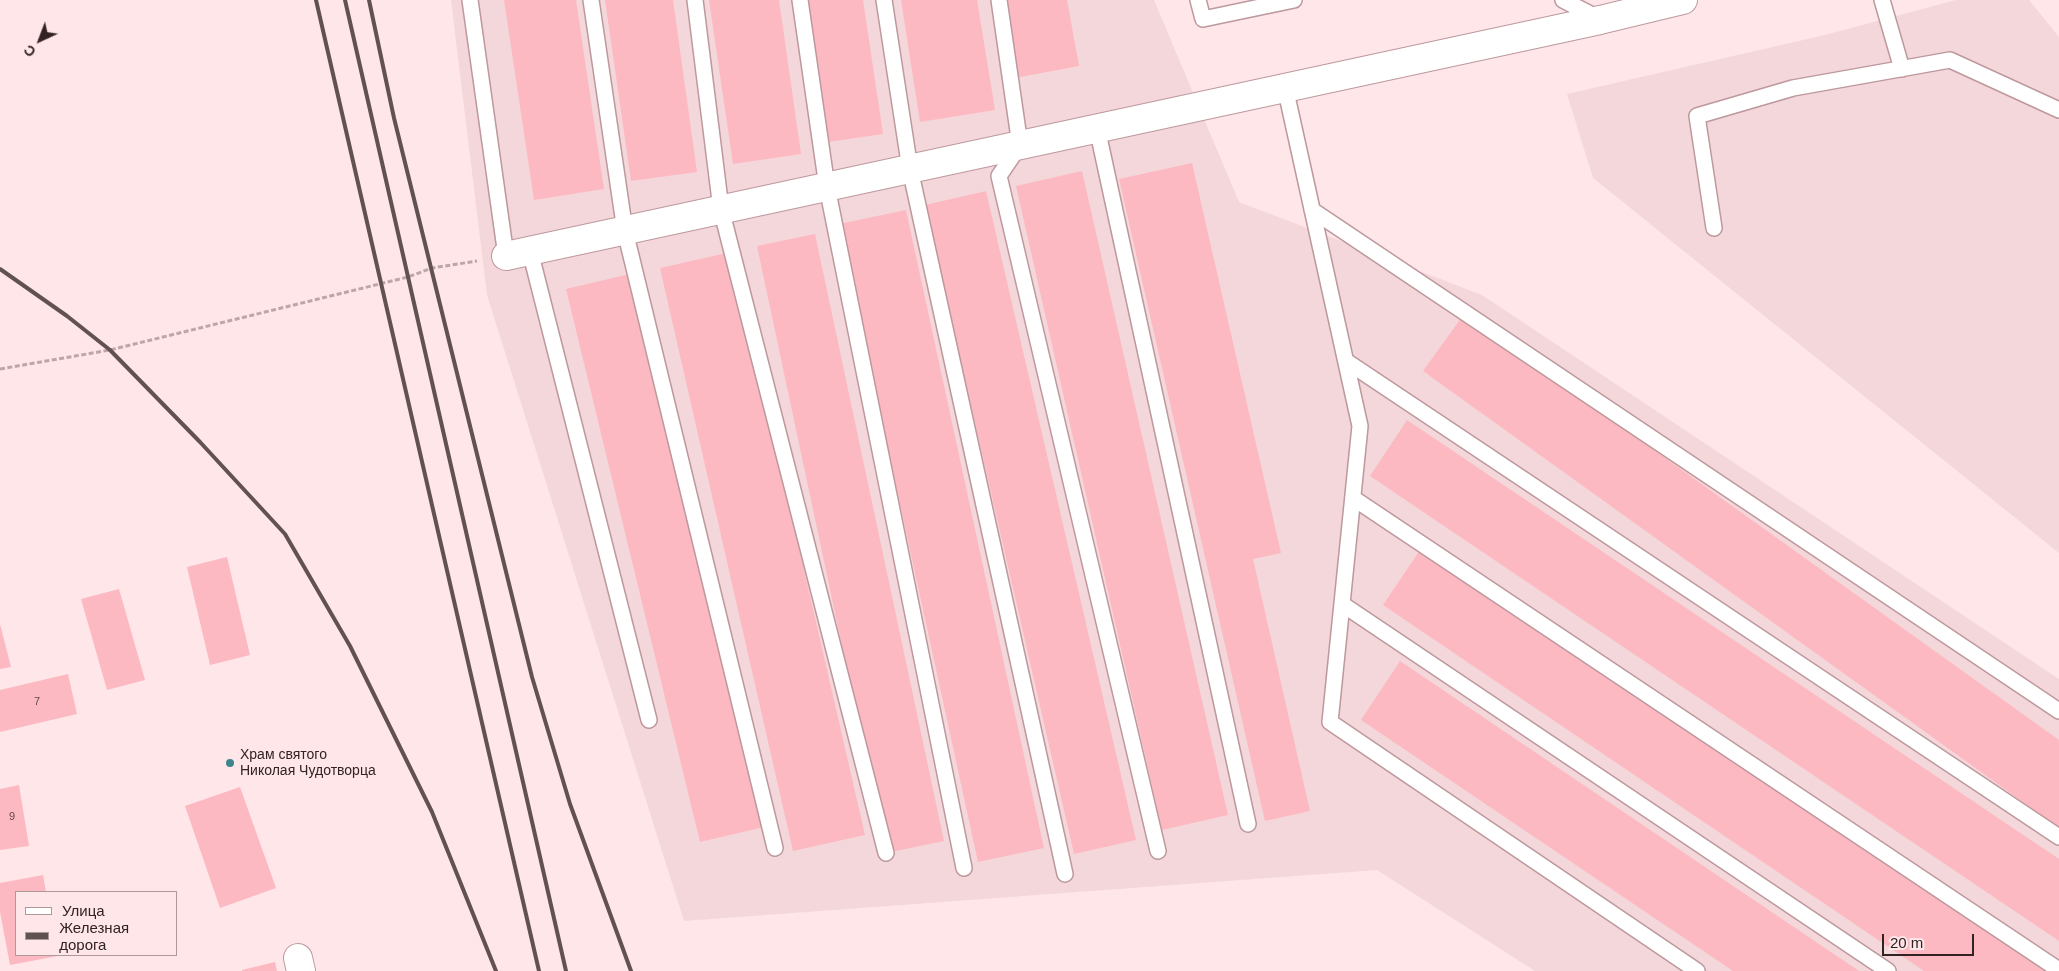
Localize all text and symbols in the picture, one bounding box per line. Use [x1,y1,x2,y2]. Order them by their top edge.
north arrow [15,15,65,65]
text: С [21,42,39,60]
house number: 7 [34,695,40,709]
place label: Храм святого Николая Чудотворца [240,747,376,780]
marker: Храм святого Николая Чудотворца [224,757,236,769]
house number: 9 [9,810,15,824]
legend [15,891,178,956]
text: Улица [62,902,105,919]
text: Железная дорога [59,919,129,953]
scale bar [1884,924,1976,956]
text: 20 m [1890,934,1923,951]

